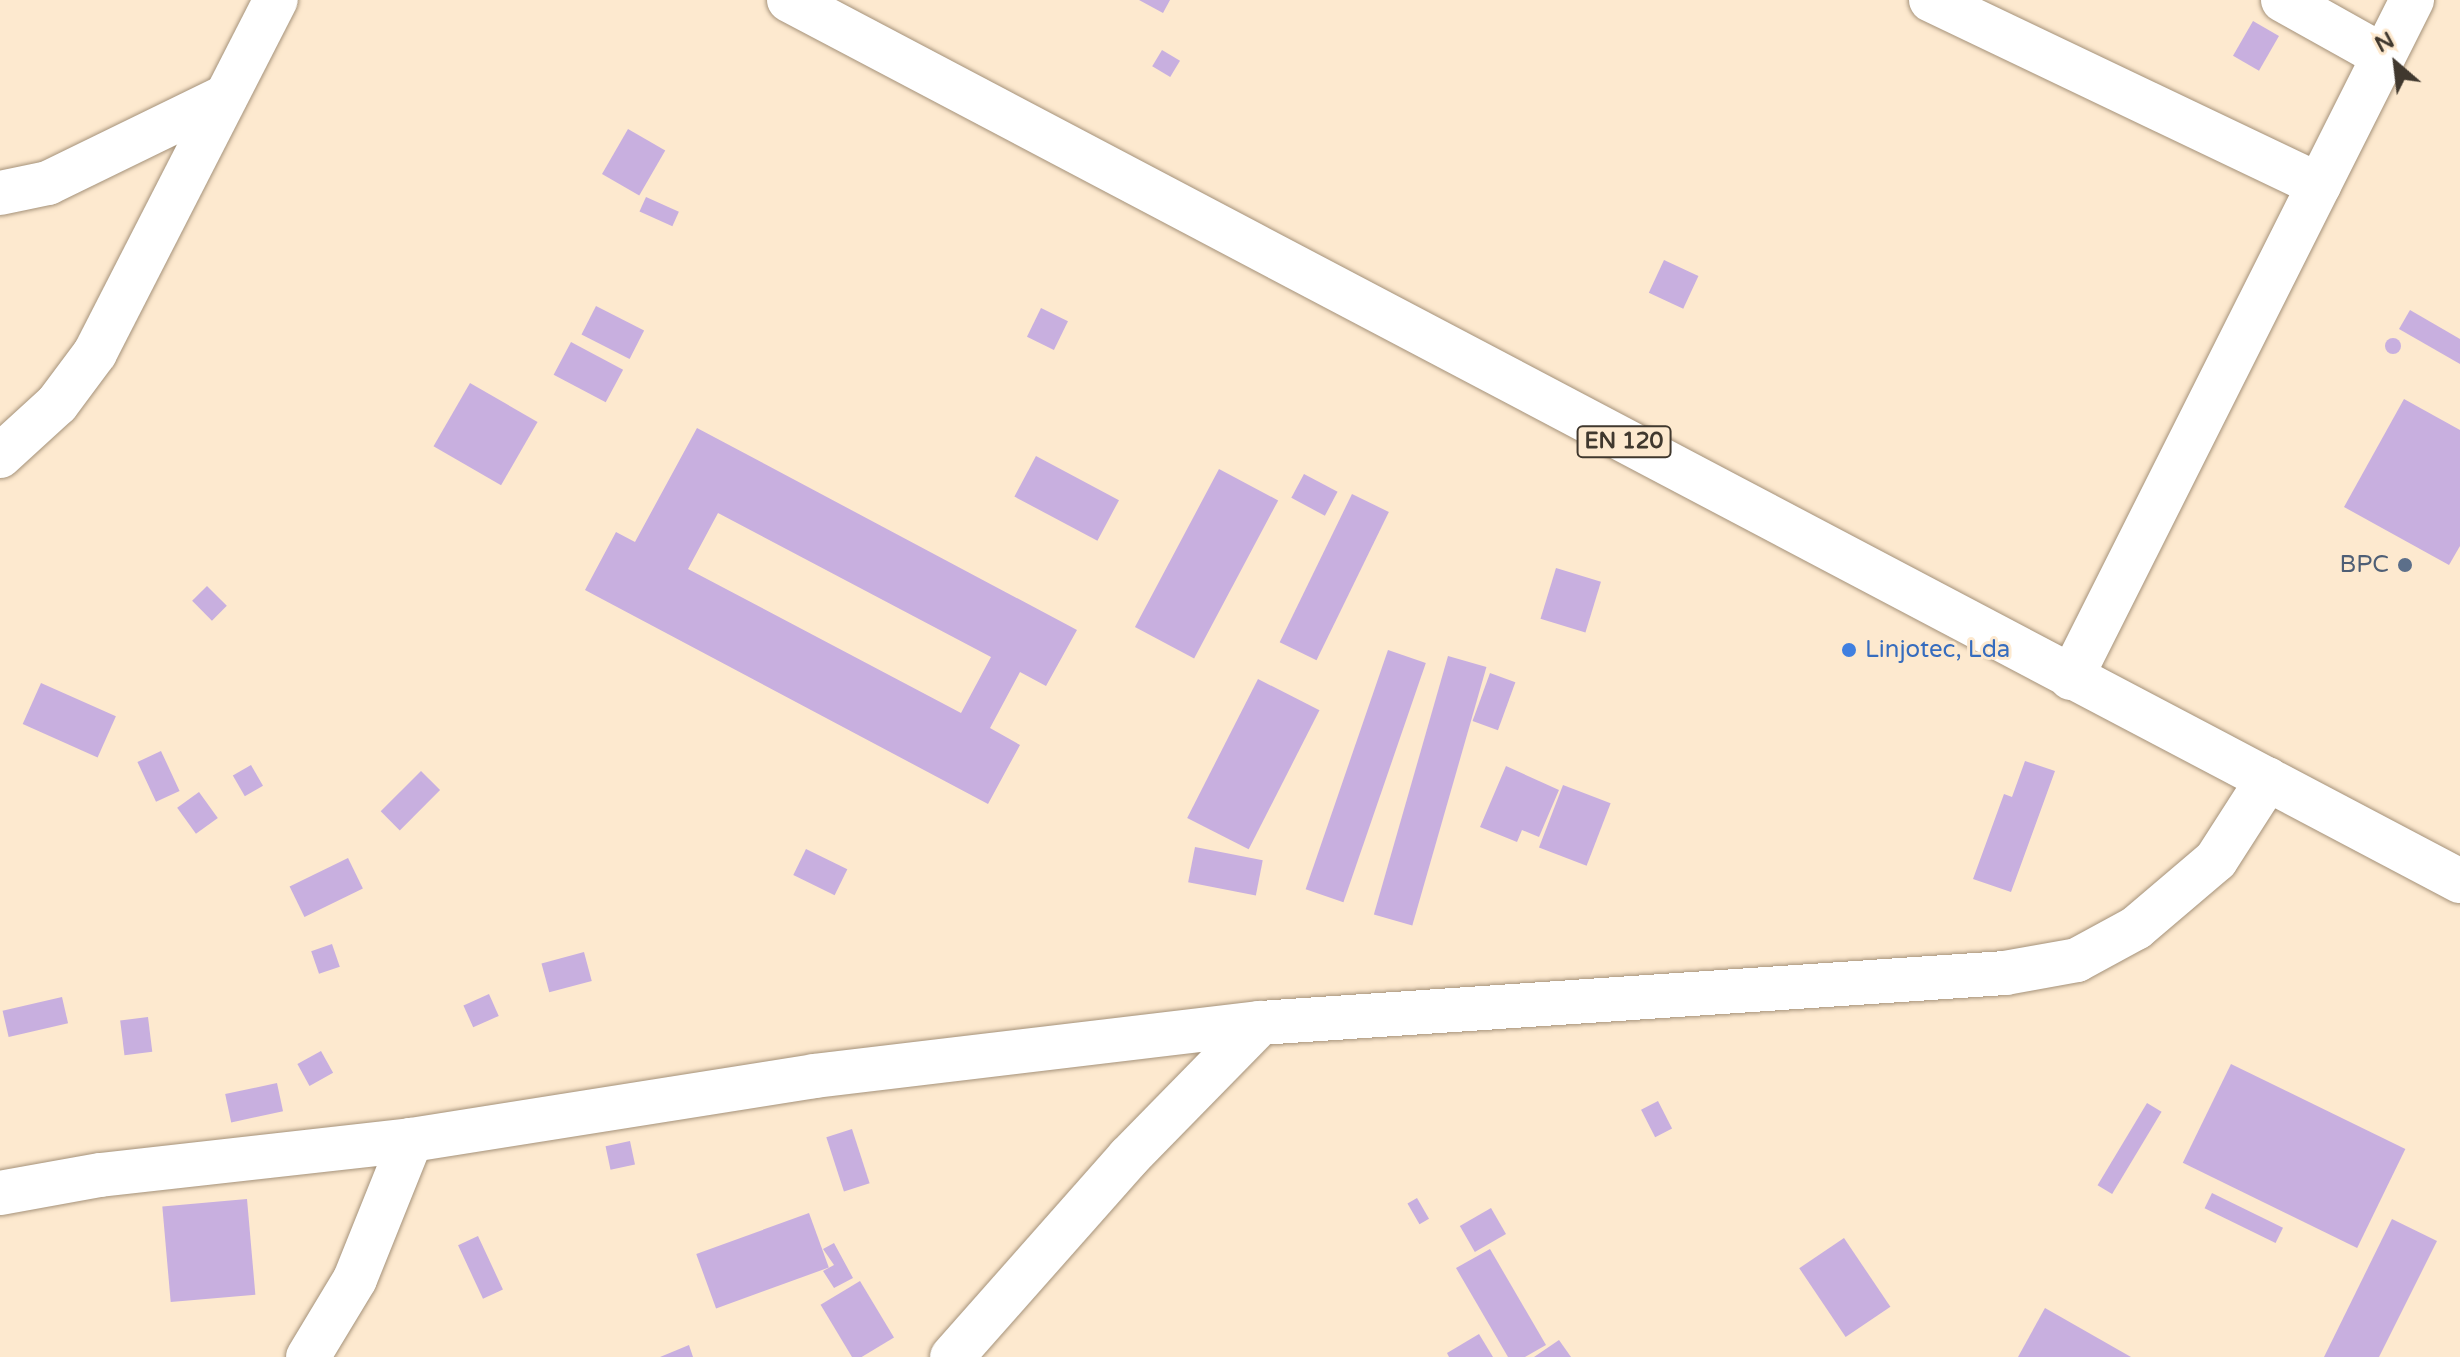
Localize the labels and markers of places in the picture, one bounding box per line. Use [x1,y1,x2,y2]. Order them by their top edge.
place label: BPC [2340,551,2389,579]
marker: BPC [2396,556,2414,574]
place label: Linjotec, Lda [1865,636,2010,664]
marker: Linjotec, Lda [1840,641,1858,659]

